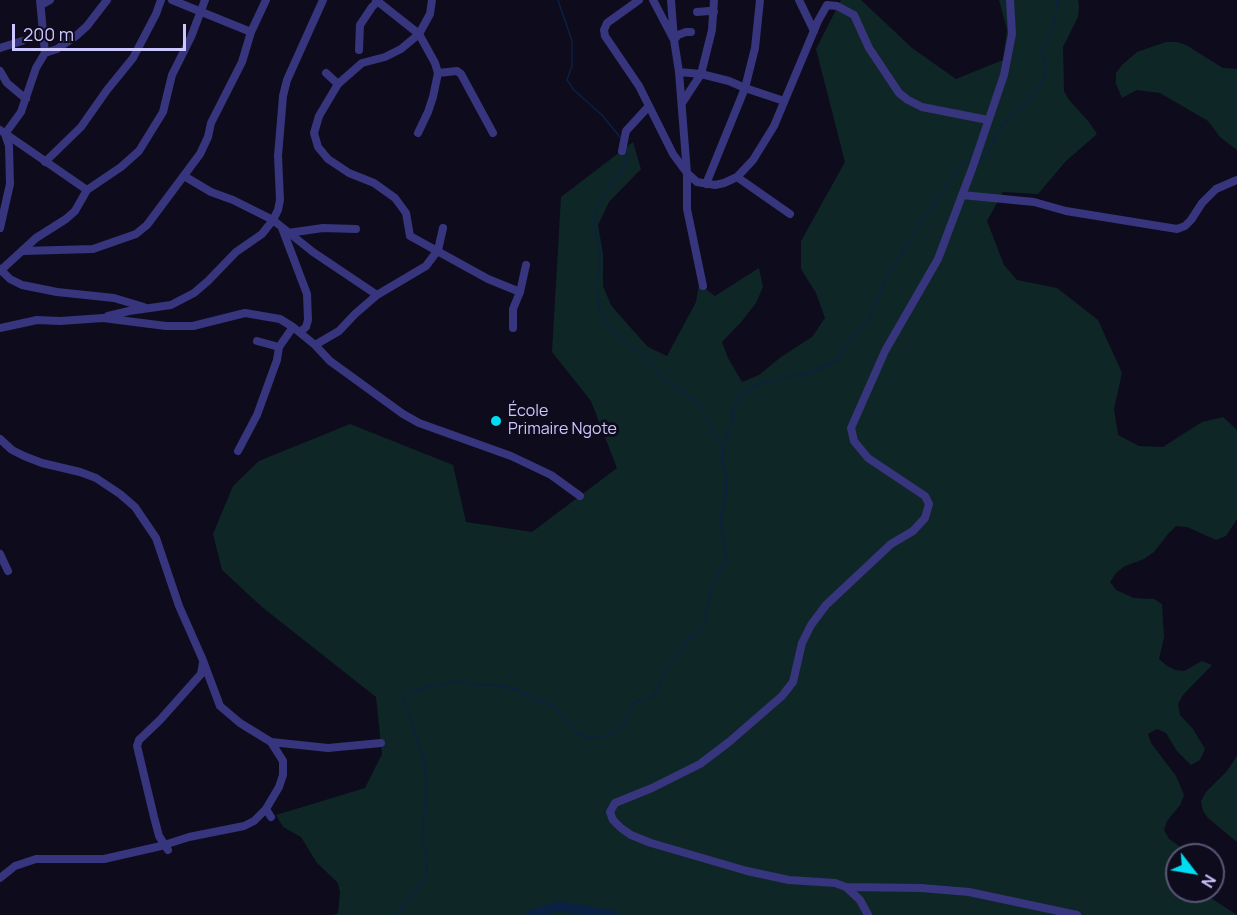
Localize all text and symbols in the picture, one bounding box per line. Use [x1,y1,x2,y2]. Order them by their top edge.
scale bar [15,12,189,50]
text: 200 m [23,22,74,46]
place label: École Primaire Ngote [508,402,617,440]
marker: École Primaire Ngote [489,414,503,428]
north arrow [1165,843,1225,903]
text: N [1196,871,1221,892]

